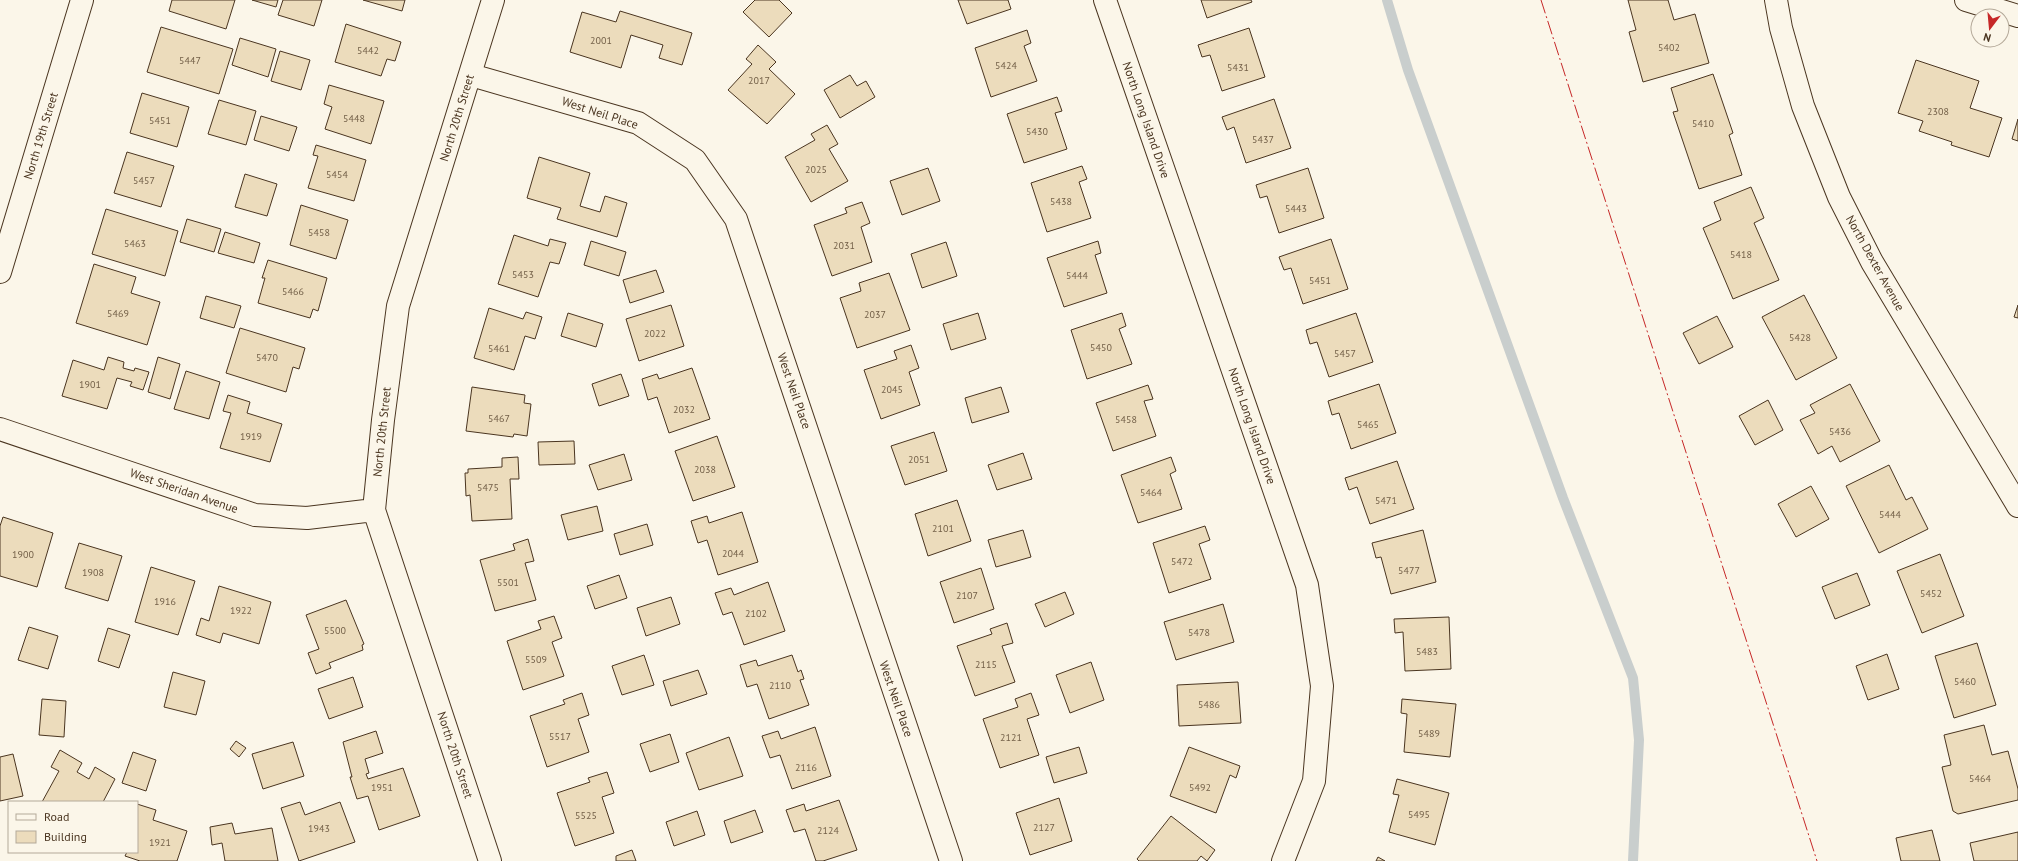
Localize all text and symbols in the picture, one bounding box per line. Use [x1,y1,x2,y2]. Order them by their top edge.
north arrow [1970,8,2010,48]
text: N [1982,30,1993,45]
house number: 2001 [590,34,612,47]
house number: 5402 [1658,41,1680,54]
house number: 5442 [357,44,379,57]
house number: 5447 [179,54,201,67]
house number: 5424 [995,59,1017,72]
street label: North Long Island Drive [1120,60,1173,180]
house number: 5431 [1227,61,1249,74]
street label: North 20th Street [436,72,477,163]
house number: 2017 [748,74,770,87]
street label: North 19th Street [20,90,61,181]
street label: West Neil Place [560,93,640,132]
house number: 2308 [1927,105,1949,118]
house number: 5448 [343,112,365,125]
house number: 5451 [149,114,171,127]
house number: 5410 [1692,117,1714,130]
house number: 5430 [1026,125,1048,138]
house number: 5437 [1252,133,1274,146]
house number: 2025 [805,163,827,176]
house number: 5454 [326,168,348,181]
house number: 5457 [133,174,155,187]
house number: 5438 [1050,195,1072,208]
house number: 5443 [1285,202,1307,215]
street label: North Dexter Avenue [1843,212,1908,313]
house number: 5458 [308,226,330,239]
house number: 5463 [124,237,146,250]
house number: 2031 [833,239,855,252]
house number: 5418 [1730,248,1752,261]
house number: 5453 [512,268,534,281]
house number: 5444 [1066,269,1088,282]
house number: 5451 [1309,274,1331,287]
house number: 5466 [282,285,304,298]
house number: 5469 [107,307,129,320]
house number: 2037 [864,308,886,321]
house number: 2022 [644,327,666,340]
house number: 5428 [1789,331,1811,344]
house number: 5450 [1090,341,1112,354]
house number: 5461 [488,342,510,355]
house number: 5457 [1334,347,1356,360]
house number: 5470 [256,351,278,364]
street label: West Neil Place [774,351,814,431]
street label: North Long Island Drive [1226,366,1279,486]
house number: 1901 [79,378,101,391]
house number: 2045 [881,383,903,396]
street label: North 20th Street [369,386,394,478]
house number: 2032 [673,403,695,416]
house number: 5467 [488,412,510,425]
house number: 5458 [1115,413,1137,426]
house number: 5465 [1357,418,1379,431]
house number: 5436 [1829,425,1851,438]
house number: 1919 [240,430,262,443]
house number: 2051 [908,453,930,466]
house number: 2038 [694,463,716,476]
street label: West Sheridan Avenue [128,465,240,516]
house number: 5475 [477,481,499,494]
house number: 5464 [1140,486,1162,499]
house number: 5471 [1375,494,1397,507]
house number: 5444 [1879,508,1901,521]
house number: 2101 [932,522,954,535]
house number: 2044 [722,547,744,560]
house number: 1900 [12,548,34,561]
house number: 5472 [1171,555,1193,568]
house number: 5477 [1398,564,1420,577]
house number: 1908 [82,566,104,579]
house number: 5501 [497,576,519,589]
house number: 5452 [1920,587,1942,600]
house number: 2107 [956,589,978,602]
house number: 1916 [154,595,176,608]
house number: 1922 [230,604,252,617]
house number: 2102 [745,607,767,620]
house number: 5500 [324,624,346,637]
house number: 5478 [1188,626,1210,639]
house number: 5483 [1416,645,1438,658]
house number: 5509 [525,653,547,666]
house number: 2115 [975,658,997,671]
street label: West Neil Place [876,659,916,739]
house number: 5460 [1954,675,1976,688]
house number: 2110 [769,679,791,692]
house number: 5486 [1198,698,1220,711]
street label: North 20th Street [434,710,477,800]
house number: 5489 [1418,727,1440,740]
house number: 5517 [549,730,571,743]
house number: 2121 [1000,731,1022,744]
house number: 2116 [795,761,817,774]
house number: 5464 [1969,772,1991,785]
house number: 1951 [371,781,393,794]
house number: 5492 [1189,781,1211,794]
legend [8,801,138,853]
house number: 5495 [1408,808,1430,821]
text: Road [44,809,69,824]
house number: 5525 [575,809,597,822]
house number: 2127 [1033,821,1055,834]
house number: 1943 [308,822,330,835]
house number: 2124 [817,824,839,837]
text: Building [44,829,87,844]
house number: 1921 [149,836,171,849]

